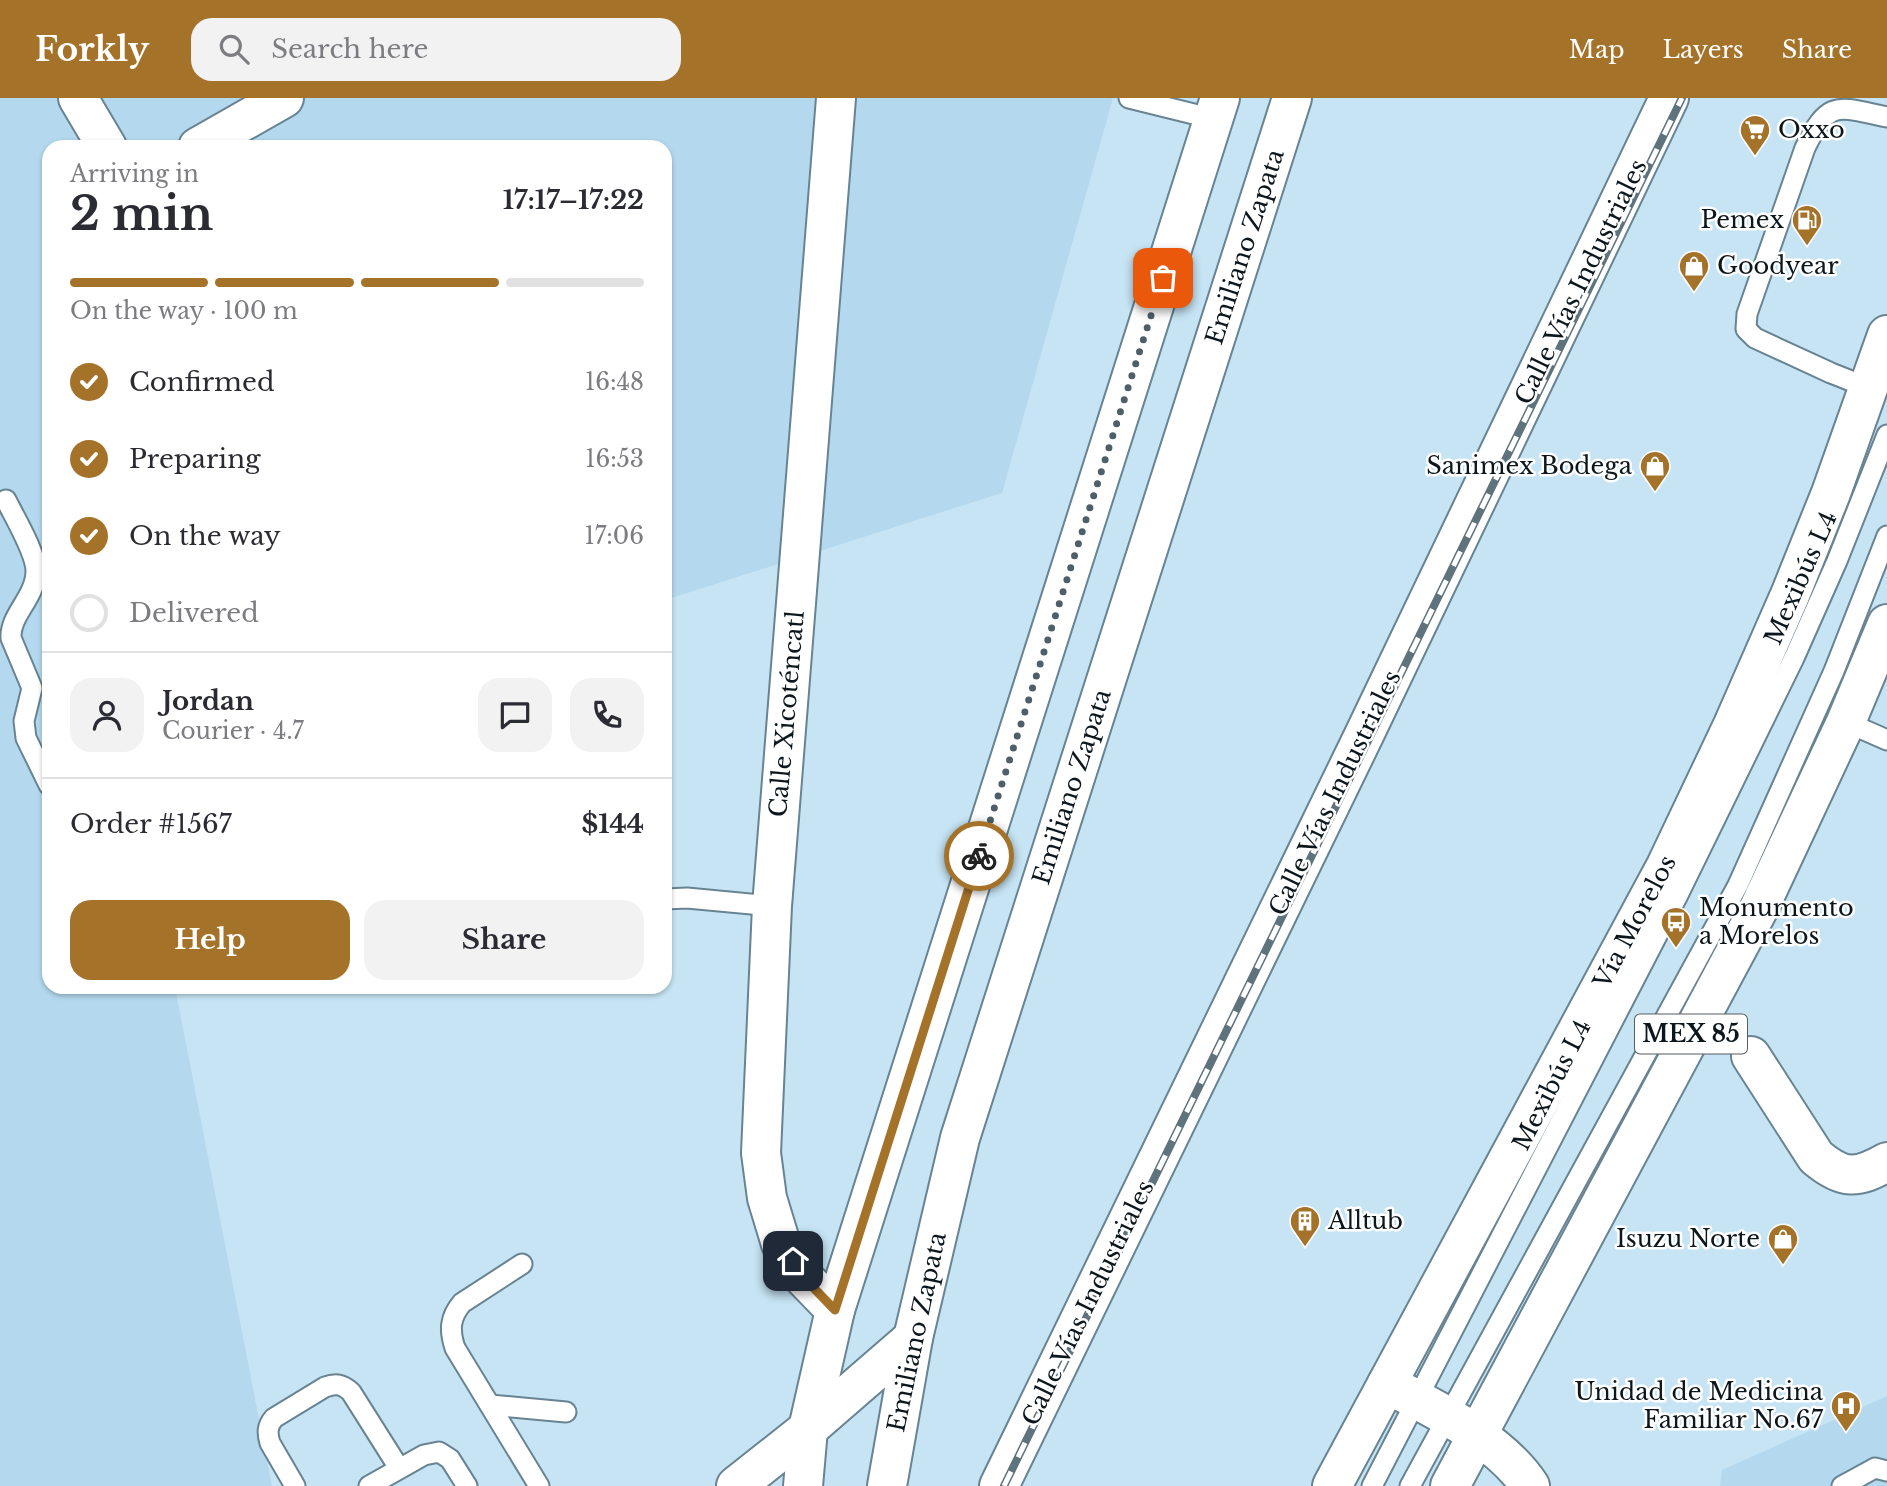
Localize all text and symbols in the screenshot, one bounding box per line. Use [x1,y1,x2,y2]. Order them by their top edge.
search box [191,18,681,81]
text: Forkly [35,29,149,70]
icon: search [215,30,253,68]
text: Search here [271,33,428,65]
text: Map [1569,35,1625,64]
text: Layers [1663,35,1744,64]
text: Share [1782,35,1852,64]
supermarket icon: Oxxo [1738,113,1772,157]
place label: Oxxo [1778,115,1845,144]
street label: Emiliano Zapata [1199,145,1290,348]
street label: Calle Vías Industriales [1508,154,1653,409]
text: Arriving in [70,160,199,188]
text: 17:17–17:22 [503,184,644,216]
text: 2 min [70,185,213,242]
fuel station icon: Pemex [1790,203,1824,247]
place label: Pemex [1701,205,1784,234]
pin [1133,248,1193,308]
shop icon: Goodyear [1677,249,1711,293]
place label: Goodyear [1717,251,1839,280]
icon: bag [1144,259,1182,297]
text: On the way · 100 m [70,297,298,325]
icon: check [70,363,108,401]
text: Confirmed [129,366,274,398]
text: 16:48 [585,368,644,396]
icon: check [70,440,108,478]
text: Preparing [129,443,261,475]
text: 16:53 [585,445,644,473]
shop icon: Sanimex Bodega [1638,449,1672,493]
place label: Sanimex Bodega [1426,451,1633,480]
street label: Mexibús L4 [1758,507,1843,649]
icon: check [70,517,108,555]
text: On the way [129,520,281,552]
text: 17:06 [584,522,644,550]
text: Delivered [129,597,259,629]
street label: Calle Xicoténcatl [763,609,810,818]
street label: Calle Vías Industriales [1262,665,1407,920]
button: person [70,678,144,752]
button: chat [478,678,552,752]
button: phone [570,678,644,752]
text: Jordan [162,685,254,717]
street label: Emiliano Zapata [1026,685,1117,888]
text: Courier · 4.7 [162,717,304,745]
text: Order #1567 [70,808,232,840]
text: $144 [581,808,644,840]
courier [944,821,1014,891]
icon: bike [960,837,998,875]
street label: Vía Morelos [1587,850,1682,994]
place label: Monumento a Morelos [1699,893,1854,950]
button: Help [70,900,350,980]
button: Share [364,900,644,980]
bus stop icon: Monumento a Morelos [1659,905,1693,949]
street label: Mexibús L4 [1506,1014,1597,1155]
road number: MEX 85 [1635,1015,1747,1054]
street label: Calle Vías Industriales [1015,1175,1160,1430]
building icon: Alltub [1288,1204,1322,1248]
place label: Alltub [1327,1206,1403,1235]
shop icon: Isuzu Norte [1766,1222,1800,1266]
place label: Isuzu Norte [1616,1224,1760,1253]
street label: Emiliano Zapata [881,1229,952,1434]
pin [763,1231,823,1291]
icon: home [774,1242,812,1280]
place label: Unidad de Medicina Familiar No.67 [1574,1377,1824,1434]
hospital icon: Unidad de Medicina Familiar No.67 [1829,1389,1863,1433]

